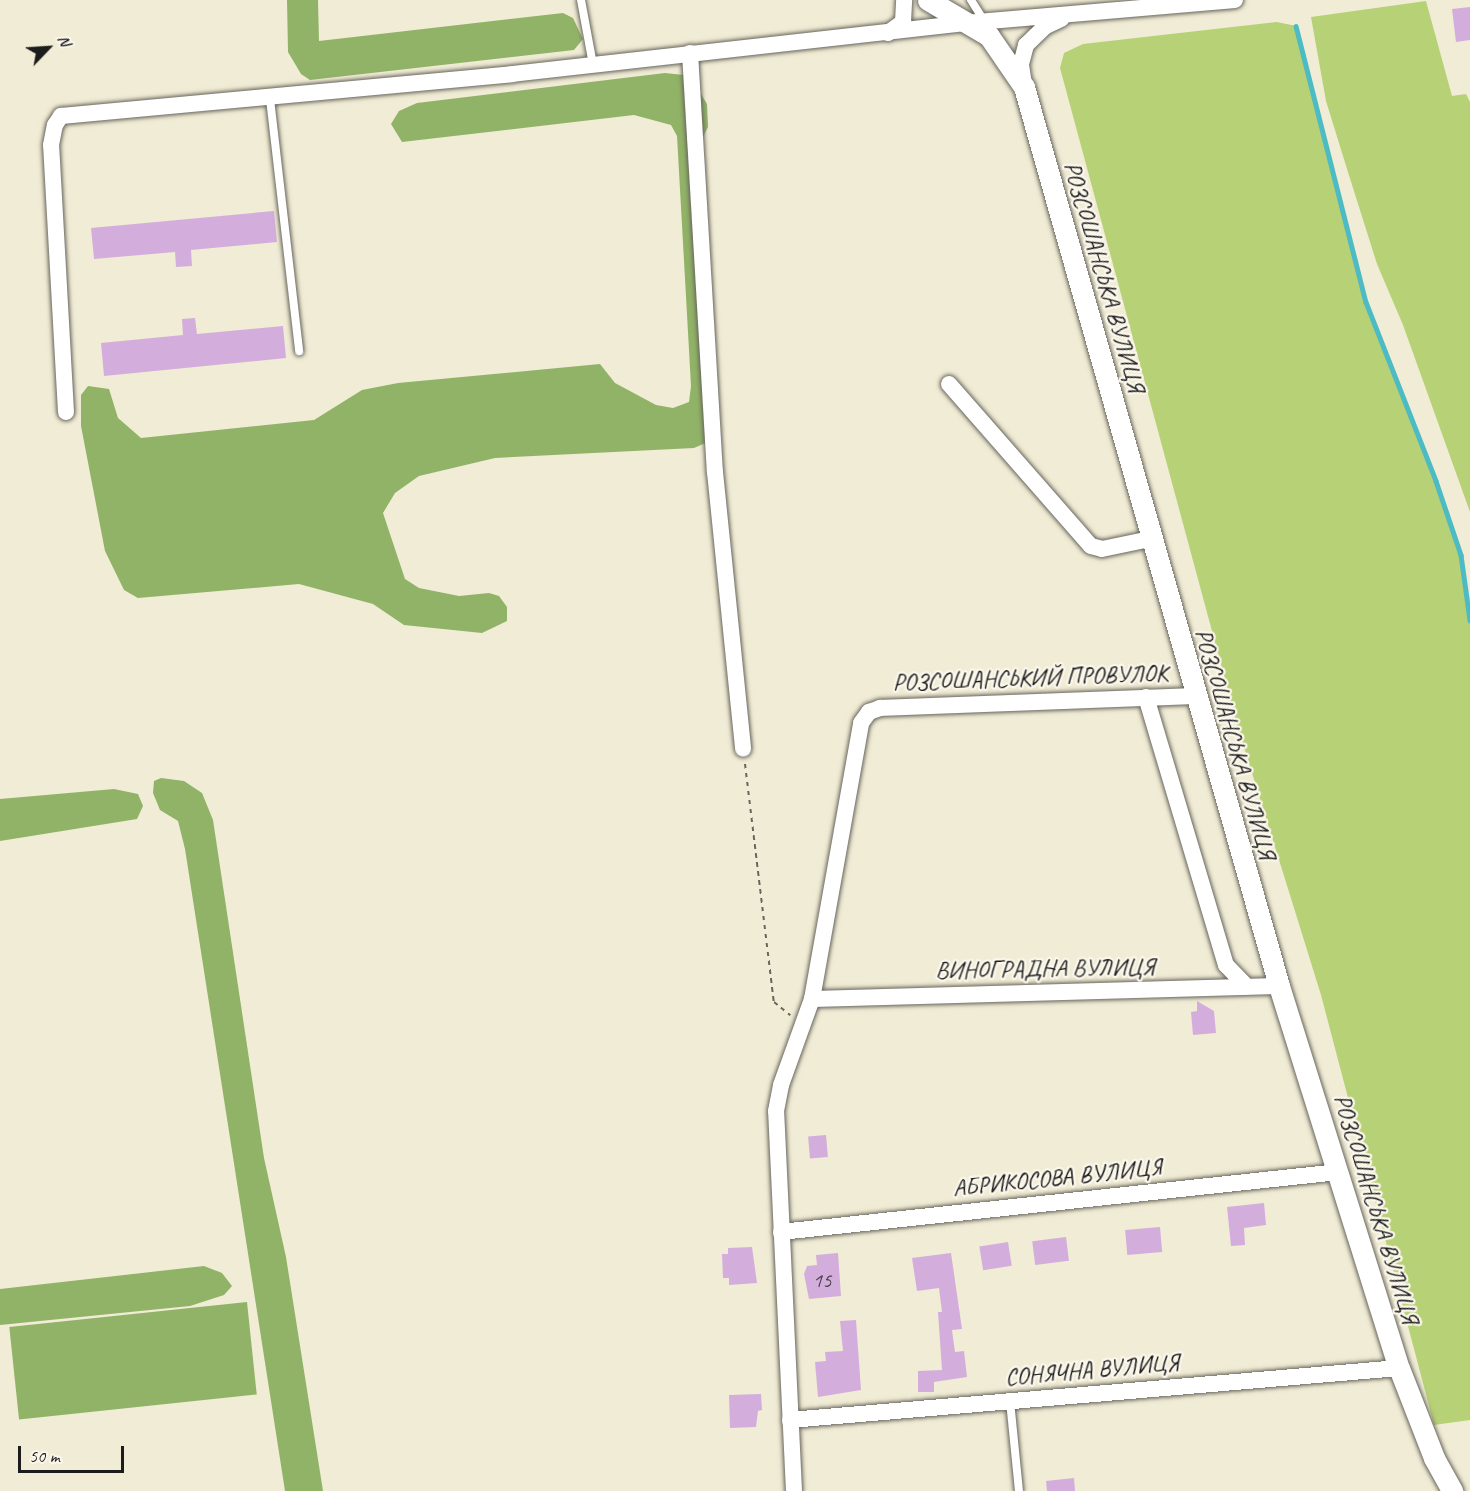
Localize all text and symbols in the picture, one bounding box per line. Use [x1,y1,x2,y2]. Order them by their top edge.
north arrow [18,18,78,78]
text: N [53,32,75,49]
street label: РОЗСОШАНСЬКА ВУЛИЦЯ [1058,159,1150,395]
street label: РОЗСОШАНСЬКА ВУЛИЦЯ [1189,626,1281,862]
street label: РОЗСОШАНСЬКИЙ ПРОВУЛОК [892,659,1168,697]
street label: ВИНОГРАДНА ВУЛИЦЯ [936,953,1154,985]
street label: РОЗСОШАНСЬКА ВУЛИЦЯ [1328,1092,1424,1326]
street label: АБРИКОСОВА ВУЛИЦЯ [952,1153,1162,1203]
house number: 15 [813,1267,831,1293]
street label: СОНЯЧНА ВУЛИЦЯ [1004,1348,1180,1392]
scale bar [21,1434,128,1472]
text: 50 m [29,1445,60,1467]

